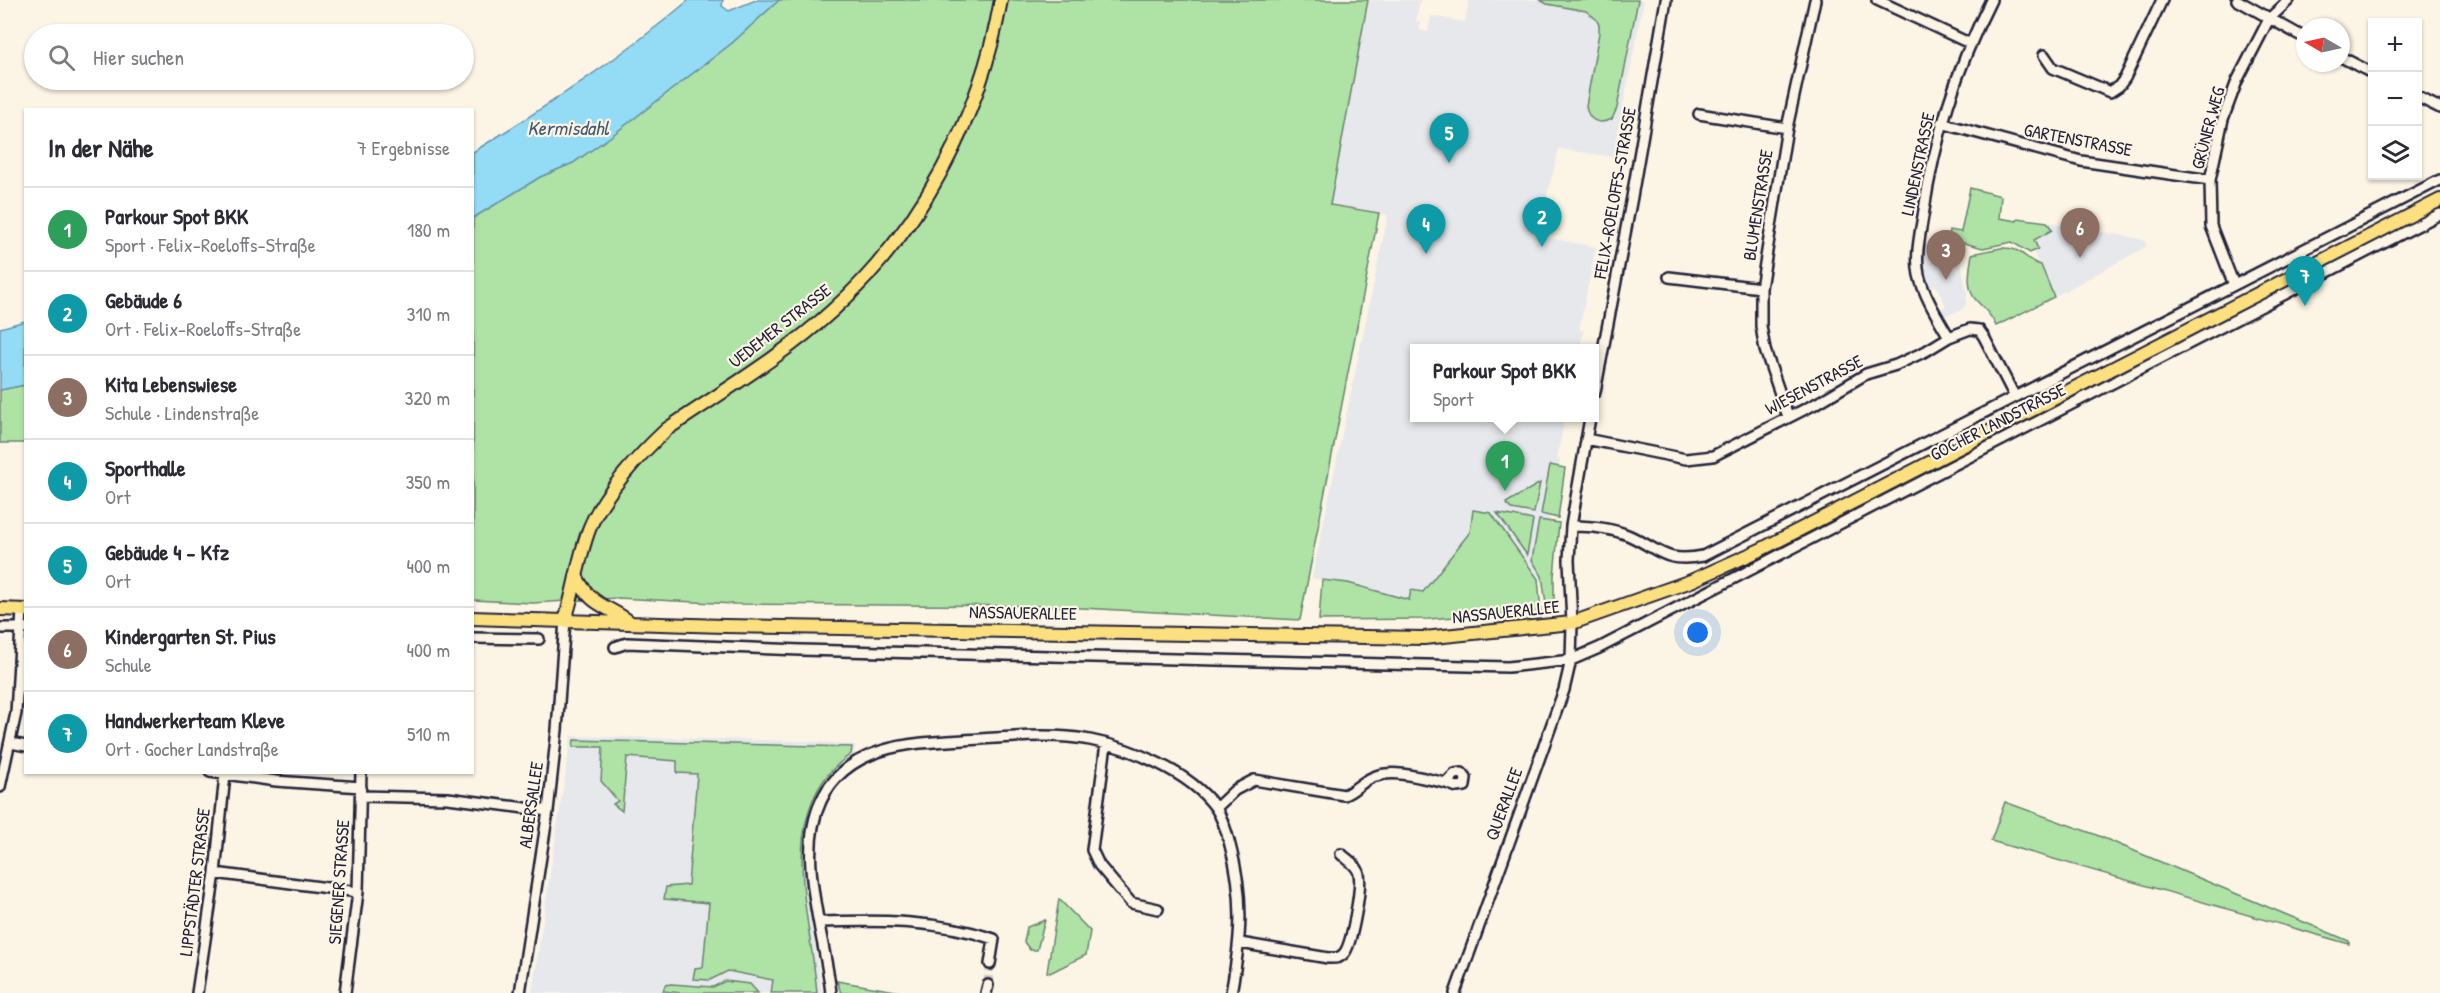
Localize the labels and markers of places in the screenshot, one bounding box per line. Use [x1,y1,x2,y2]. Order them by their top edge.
pin: 5 [1430,114,1468,163]
pin: 2 [1522,198,1562,247]
pin: 4 [1406,204,1446,254]
pin: 6 [2060,208,2100,258]
pin: 3 [1926,230,1966,280]
pin: 7 [2286,256,2324,306]
pin: 1 [1486,442,1524,491]

